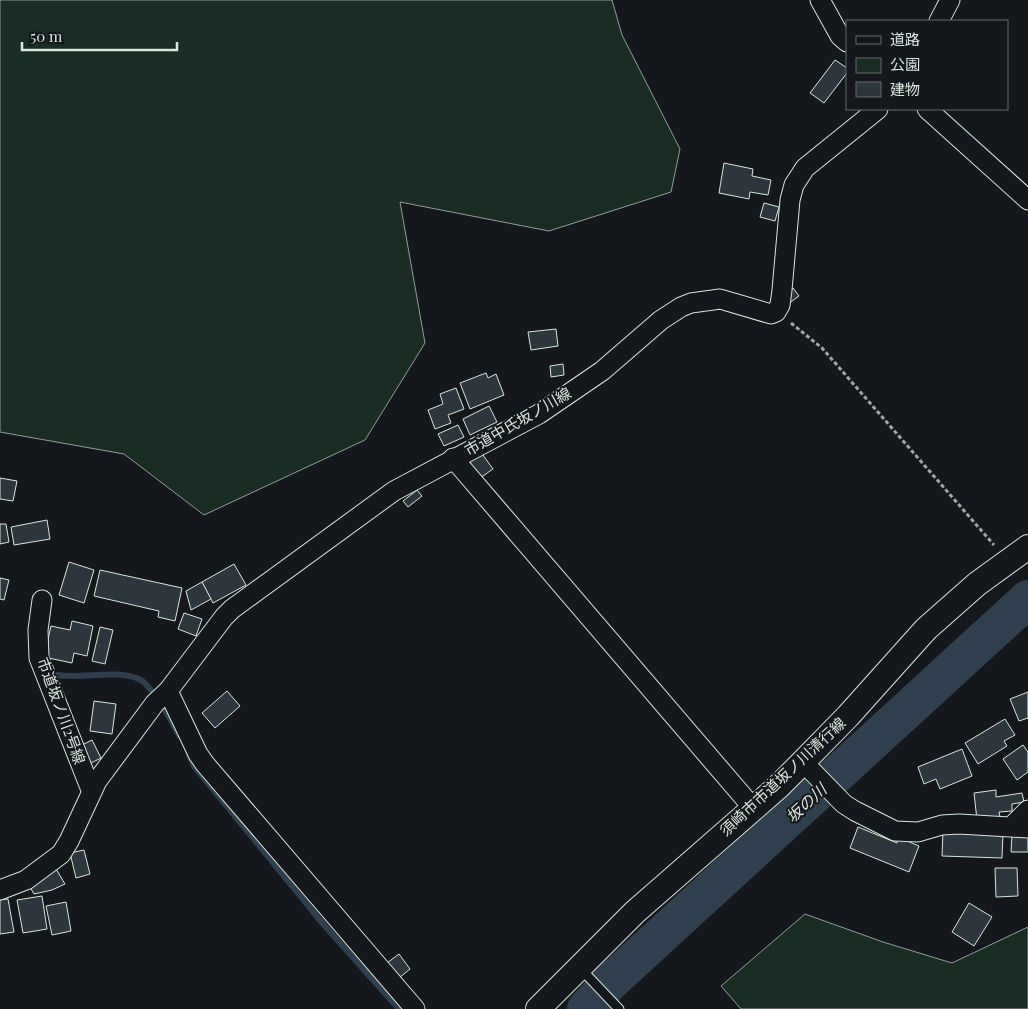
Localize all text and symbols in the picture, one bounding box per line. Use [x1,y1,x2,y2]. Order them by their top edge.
scale bar [22,20,178,52]
legend [846,20,1008,110]
text: 50 m [30,26,63,46]
text: 道路 [890,29,920,49]
text: 公園 [890,54,920,74]
text: 建物 [890,79,920,99]
street label: 市道中氏坂ノ川線 [461,382,574,460]
street label: 市道坂ノ川2号線 [33,655,91,767]
street label: 須崎市市道坂ノ川清行線 [715,713,849,840]
water label: 坂の川 [781,777,832,827]

